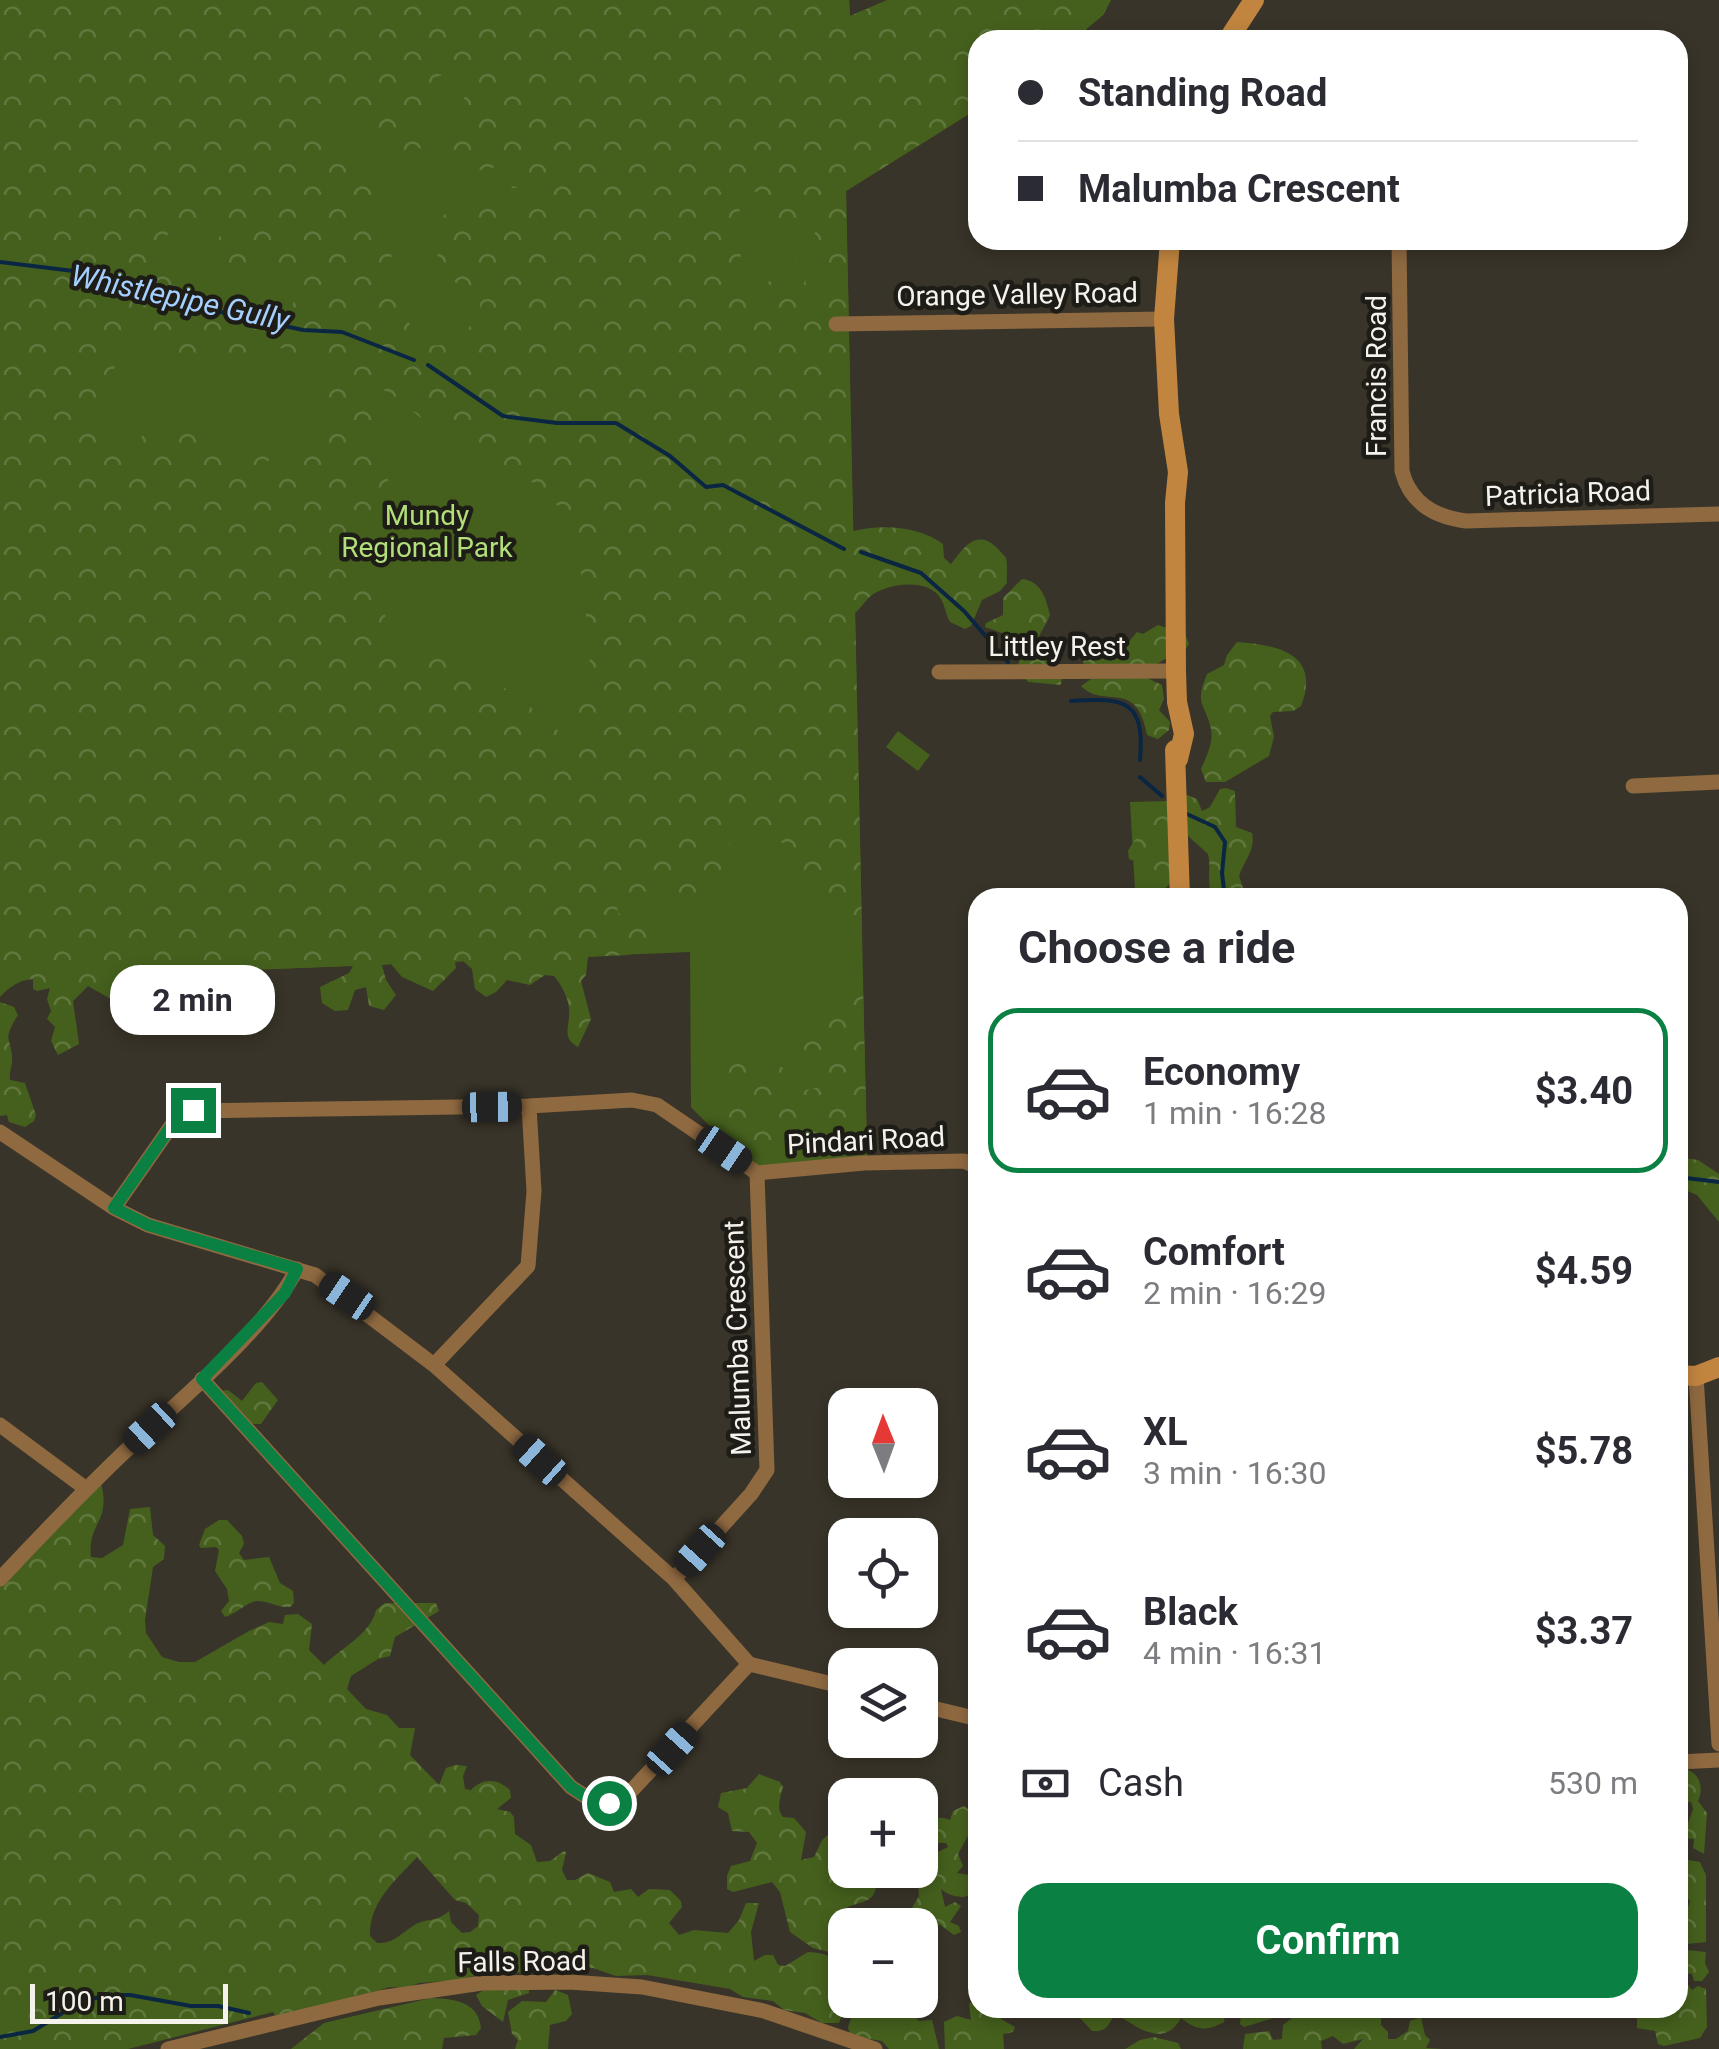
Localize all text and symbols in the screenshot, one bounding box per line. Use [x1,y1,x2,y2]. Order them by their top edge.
text: Standing Road [1078,71,1327,115]
text: Malumba Crescent [1078,167,1400,211]
water label: Whistlepipe Gully [68,257,294,338]
street label: Orange Valley Road [896,276,1138,313]
street label: Francis Road [1360,295,1393,457]
street label: Patricia Road [1484,474,1652,513]
park label: Mundy Regional Park [341,499,514,564]
street label: Littley Rest [988,630,1126,663]
text: Choose a ride [1018,921,1295,974]
callout: 2 min [110,965,276,1035]
text: 2 min [152,981,233,1019]
icon: car [1023,1046,1113,1136]
text: Economy [1143,1050,1300,1094]
text: $3.40 [1535,1069,1633,1113]
route end [171,1088,216,1133]
car [462,1091,522,1123]
text: 1 min · 16:28 [1143,1094,1326,1132]
street label: Pindari Road [786,1120,946,1161]
car [691,1121,757,1179]
street label: Malumba Crescent [717,1220,758,1456]
icon: car [1023,1226,1113,1316]
text: Comfort [1143,1230,1285,1274]
text: $4.59 [1535,1249,1633,1293]
car [314,1267,380,1325]
text: 2 min · 16:29 [1143,1274,1326,1312]
north arrow [828,1388,938,1498]
map controls [828,1388,938,2018]
car [118,1397,182,1459]
icon: car [1023,1406,1113,1496]
text: XL [1143,1410,1188,1454]
car [508,1429,572,1491]
text: $5.78 [1535,1429,1633,1473]
text: 3 min · 16:30 [1143,1454,1326,1492]
car [669,1518,731,1582]
button: locate [828,1518,938,1628]
icon: car [1023,1586,1113,1676]
text: Black [1143,1590,1238,1634]
text: $3.37 [1535,1609,1633,1653]
text: 4 min · 16:31 [1143,1634,1326,1672]
button: layers [828,1648,938,1758]
car [641,1717,703,1781]
icon: cash [1018,1756,1073,1811]
text: Cash [1098,1761,1184,1805]
text: 530 m [1548,1764,1638,1802]
button: + [828,1778,938,1888]
route start [587,1781,632,1826]
button: Confirm [1018,1883,1638,1998]
button: − [828,1908,938,2018]
street label: Falls Road [457,1944,587,1979]
scale bar [30,1979,228,2024]
text: 100 m [45,1985,124,2018]

